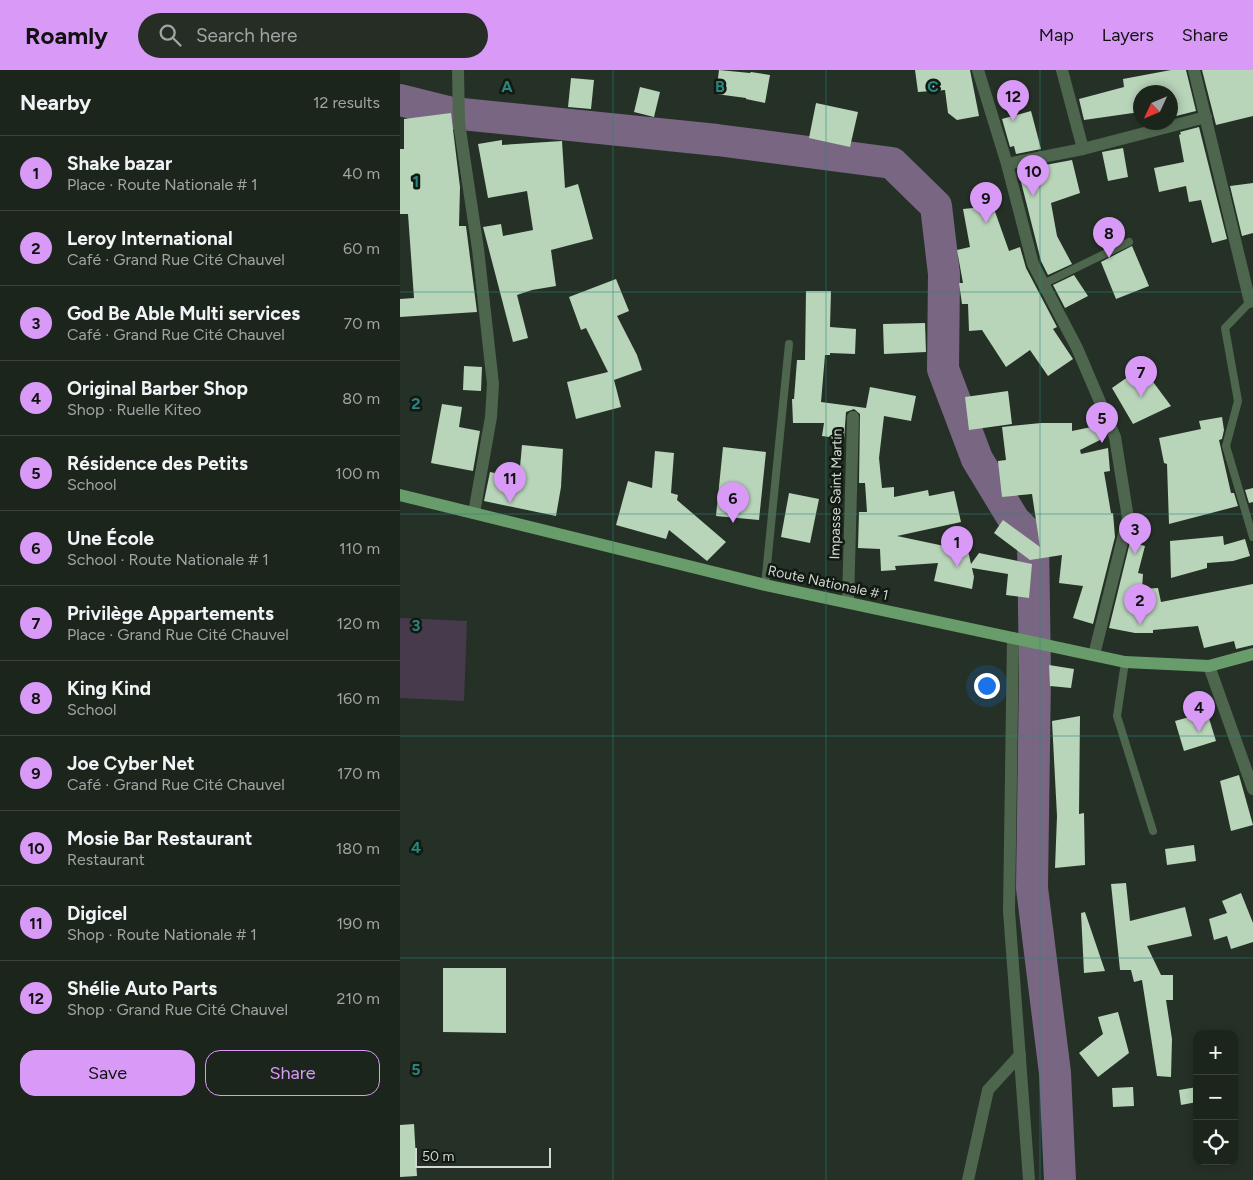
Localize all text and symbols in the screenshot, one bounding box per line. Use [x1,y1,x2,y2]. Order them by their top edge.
search box [138,13,488,58]
text: Roamly [25,21,108,50]
icon: search [156,21,184,49]
text: Search here [196,24,297,47]
text: Map [1039,24,1074,46]
text: Layers [1102,24,1154,46]
text: Share [1182,24,1228,46]
text: A [501,77,513,96]
text: B [715,77,725,96]
text: C [927,77,939,96]
pin: 12 [997,80,1029,121]
north arrow [1133,85,1178,130]
text: Nearby [20,90,91,115]
text: 12 results [313,93,380,112]
text: Shake bazar [67,152,172,175]
pin: 10 [1017,155,1049,196]
text: 1 [33,164,39,183]
text: 40 m [342,164,380,183]
text: 1 [413,172,419,191]
text: Place · Route Nationale # 1 [67,175,258,194]
pin: 9 [970,182,1002,223]
pin: 8 [1093,217,1125,258]
text: Leroy International [67,227,233,250]
text: 2 [31,239,41,258]
text: 60 m [343,239,380,258]
text: Café · Grand Rue Cité Chauvel [67,250,285,269]
text: God Be Able Multi services [67,302,300,325]
text: 3 [32,314,40,333]
text: 70 m [344,314,380,333]
text: Café · Grand Rue Cité Chauvel [67,325,285,344]
pin: 7 [1125,356,1157,397]
text: Original Barber Shop [67,377,248,400]
text: 4 [31,389,41,408]
text: 80 m [342,389,380,408]
text: 2 [411,394,421,413]
text: Shop · Ruelle Kiteo [67,400,201,419]
pin: 5 [1086,402,1118,443]
street label: Impasse Saint Martin [826,428,846,560]
text: Résidence des Petits [67,452,248,475]
pin: 11 [494,462,526,503]
text: 5 [31,464,41,483]
text: 100 m [335,464,380,483]
text: School [67,475,117,494]
pin: 6 [717,482,749,523]
pin: 3 [1119,513,1151,554]
pin: 1 [941,526,973,567]
text: Une École [67,527,154,550]
text: 6 [31,539,41,558]
text: 110 m [339,539,380,558]
text: School · Route Nationale # 1 [67,550,269,569]
street label: Route Nationale # 1 [766,562,890,604]
pin: 2 [1124,584,1156,625]
text: Privilège Appartements [67,602,274,625]
text: 7 [32,614,40,633]
text: 120 m [337,614,380,633]
text: 3 [412,616,421,635]
text: Place · Grand Rue Cité Chauvel [67,625,289,644]
your location [974,673,1000,699]
text: King Kind [67,677,151,700]
text: 8 [31,689,41,708]
text: 160 m [337,689,380,708]
pin: 4 [1183,691,1215,732]
text: School [67,700,117,719]
text: Joe Cyber Net [67,752,195,775]
text: 9 [31,764,41,783]
text: 170 m [337,764,380,783]
text: Café · Grand Rue Cité Chauvel [67,775,285,794]
text: Mosie Bar Restaurant [67,827,252,850]
text: 4 [411,838,421,857]
text: 10 [27,839,45,858]
text: 180 m [336,839,380,858]
text: Restaurant [67,850,145,869]
text: Digicel [67,902,127,925]
text: 11 [29,914,43,933]
text: 190 m [337,914,380,933]
text: Shop · Route Nationale # 1 [67,925,257,944]
text: Shélie Auto Parts [67,977,217,1000]
text: 12 [28,989,44,1008]
text: 210 m [337,989,380,1008]
text: Shop · Grand Rue Cité Chauvel [67,1000,288,1019]
map controls [1193,1030,1238,1165]
button: + [1193,1030,1238,1075]
button: Save [20,1050,195,1096]
button: Share [205,1050,380,1096]
text: 5 [411,1060,421,1079]
button: − [1193,1075,1238,1120]
button: locate [1193,1120,1238,1165]
scale bar [415,1145,551,1168]
text: 50 m [422,1148,454,1165]

